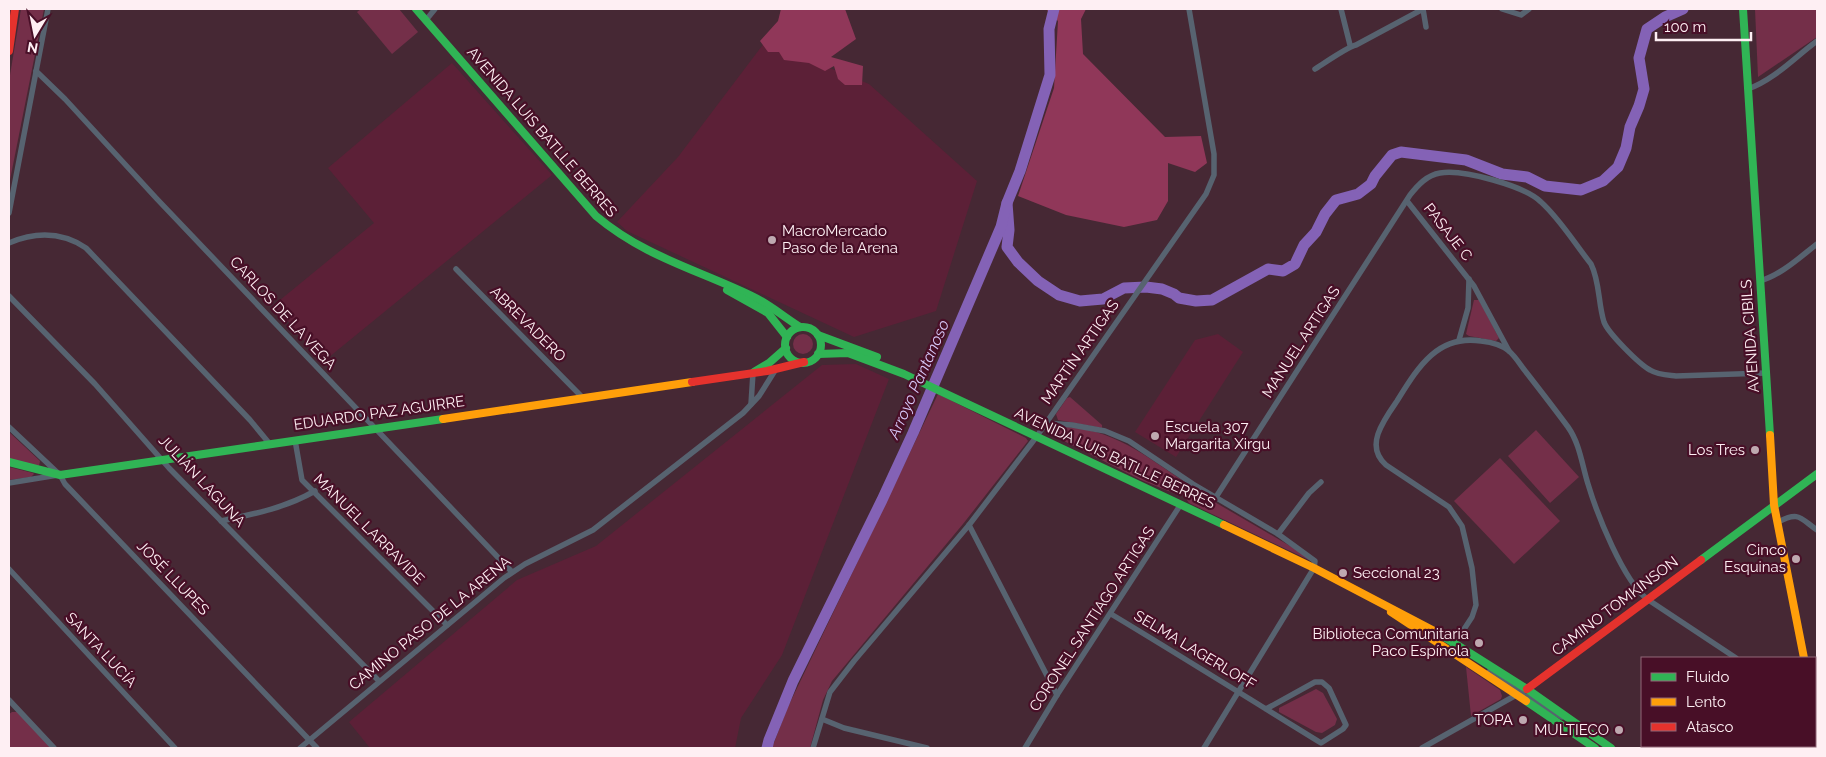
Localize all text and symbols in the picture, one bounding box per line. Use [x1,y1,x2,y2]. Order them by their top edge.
north arrow [10,10,60,60]
scale bar [1656,10,1751,42]
text: 100 m [1664,18,1706,36]
text: N [26,39,39,57]
street label: AVENIDA LUIS BATLLE BERRES [463,43,621,221]
street label: PASAJE C [1420,200,1476,264]
place label: MacroMercado Paso de la Arena [782,222,898,257]
marker: MacroMercado Paso de la Arena [766,234,778,246]
street label: CARLOS DE LA VEGA [226,253,340,373]
street label: AVENIDA CIBILS [1737,279,1763,393]
street label: ABREVADERO [486,282,570,366]
street label: MANUEL ARTIGAS [1258,283,1344,401]
street label: MARTÍN ARTIGAS [1037,296,1123,408]
water label: Arroyo Pantanoso [883,317,953,443]
street label: EDUARDO PAZ AGUIRRE [292,392,466,434]
street label: AVENIDA LUIS BATLLE BERRES [1012,403,1218,513]
place label: Escuela 307 Margarita Xirgu [1165,418,1270,453]
marker: Escuela 307 Margarita Xirgu [1149,430,1161,442]
street label: JULIÁN LAGUNA [155,431,249,531]
place label: Los Tres [1688,441,1745,459]
marker: Los Tres [1749,444,1761,456]
street label: MANUEL LARRAVIDE [310,470,428,588]
street label: CORONEL SANTIAGO ARTIGAS [1025,523,1159,715]
street label: JOSÉ LLUPES [133,537,213,619]
place label: Cinco Esquinas [1724,541,1786,576]
street label: CAMINO PASO DE LA ARENA [346,552,514,694]
street label: CAMINO TOMKINSON [1548,553,1682,659]
marker: Cinco Esquinas [1790,553,1802,565]
place label: Seccional 23 [1353,564,1440,582]
marker: Seccional 23 [1337,567,1349,579]
street label: SELMA LAGERLOFF [1131,606,1259,694]
street label: SANTA LUCÍA [62,609,140,691]
place label: Biblioteca Comunitaria Paco Espínola [1313,625,1469,660]
marker: Biblioteca Comunitaria Paco Espínola [1473,637,1485,649]
legend [1641,657,1816,747]
text: Fluido [1686,668,1729,686]
text: Lento [1686,693,1726,711]
place label: TOPA [1474,711,1513,729]
marker: TOPA [1517,714,1529,726]
text: Atasco [1686,718,1733,736]
place label: MULTIECO [1534,721,1609,739]
marker: MULTIECO [1613,724,1625,736]

